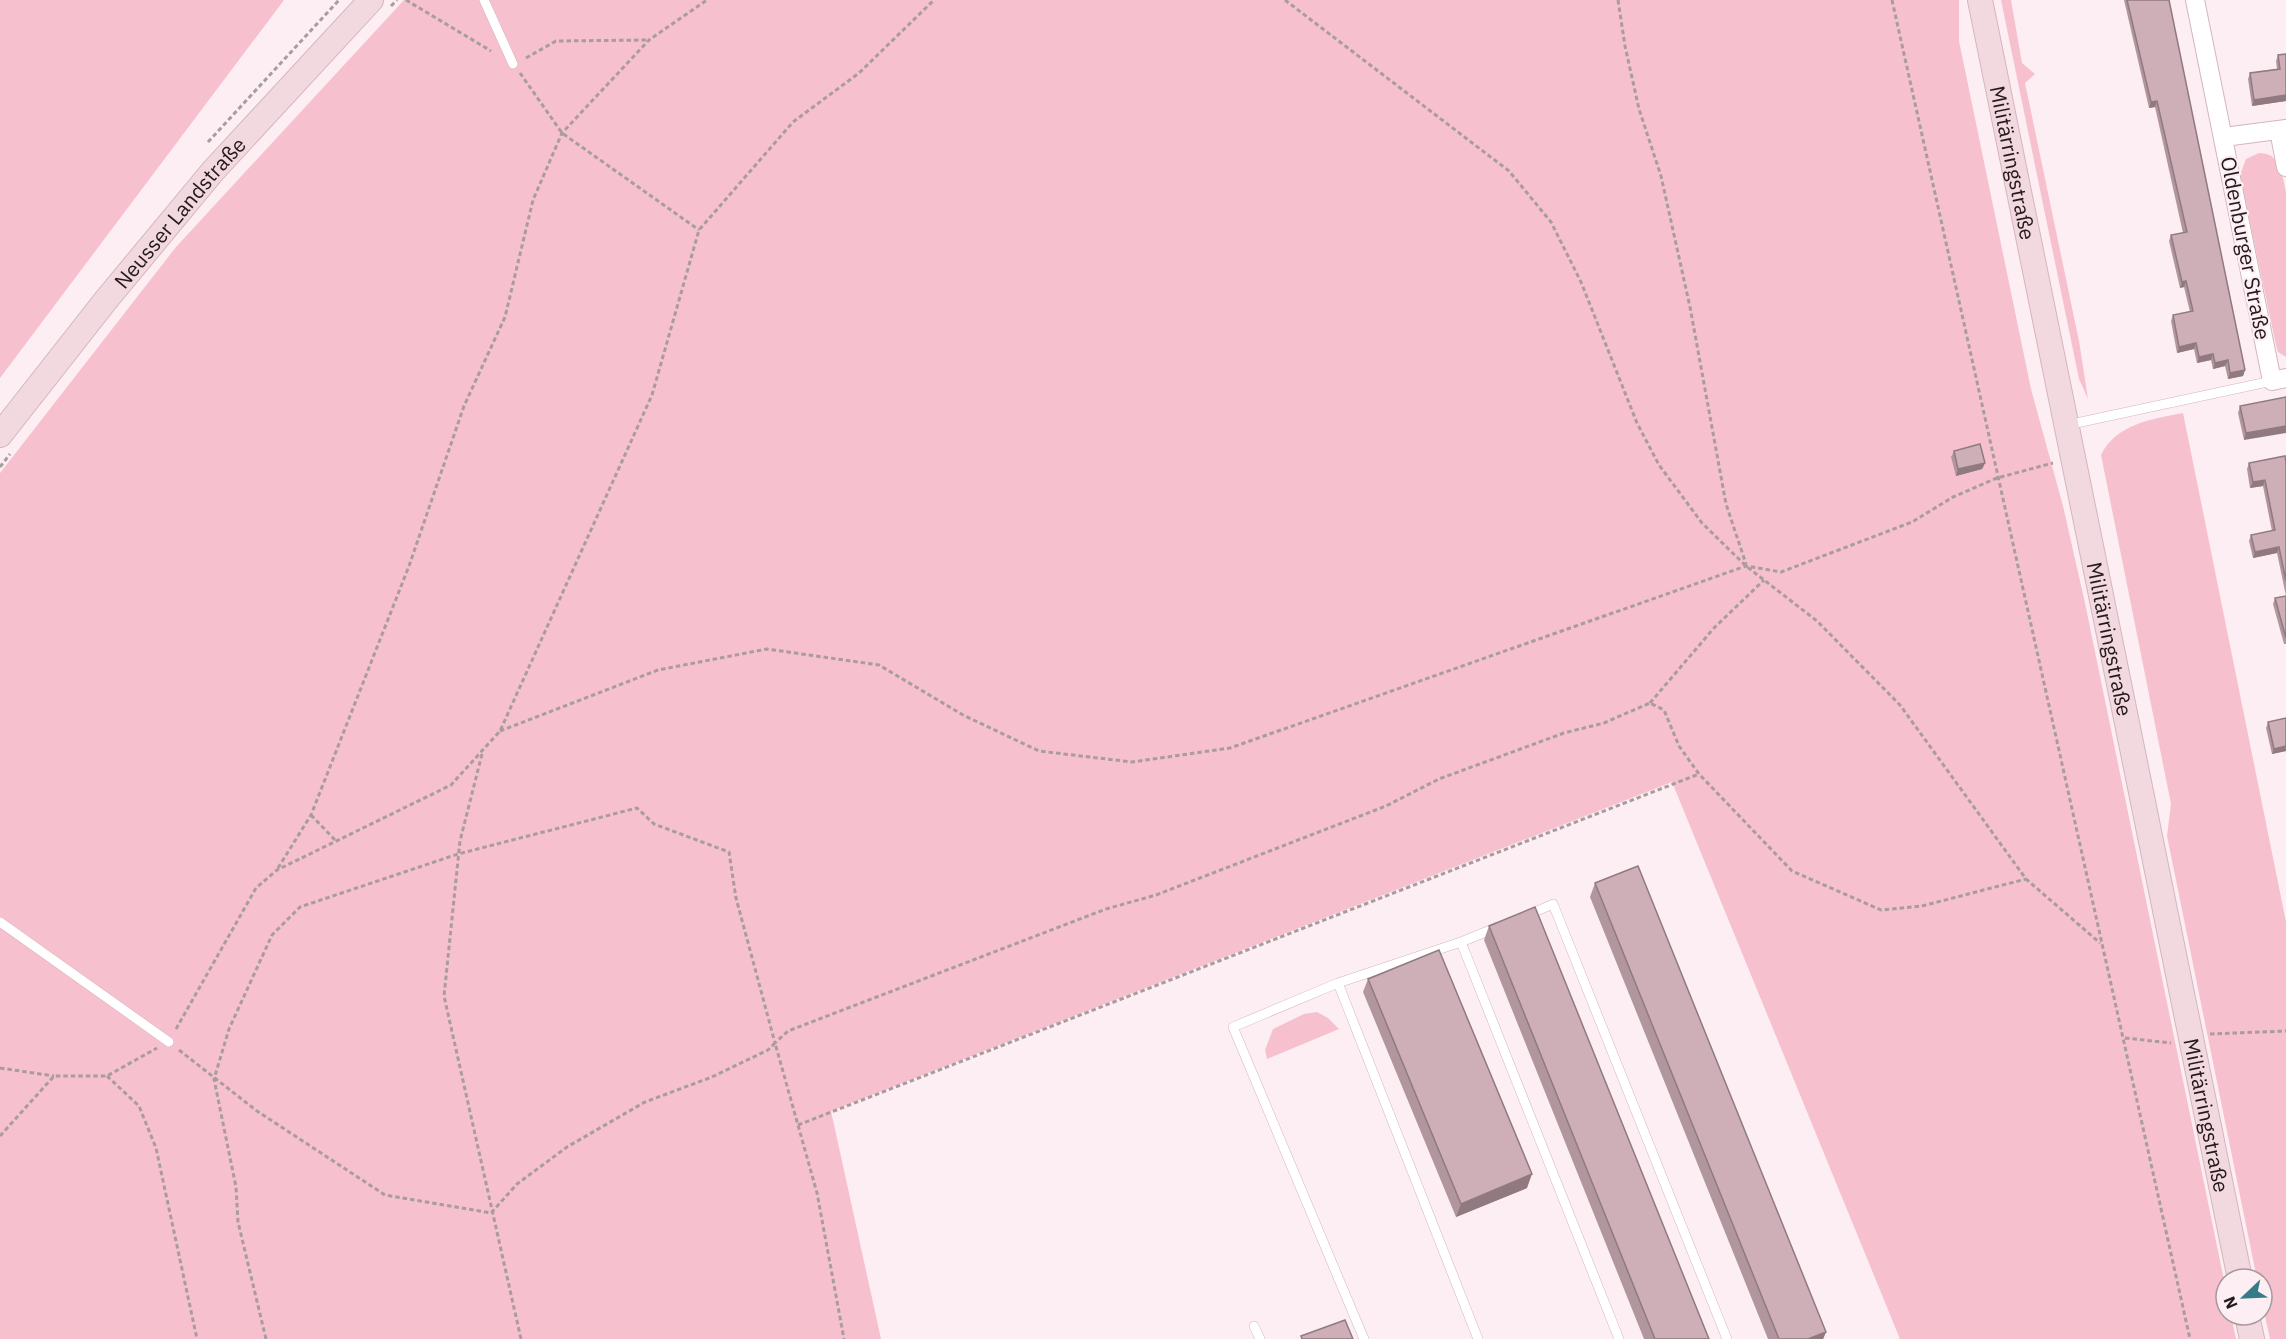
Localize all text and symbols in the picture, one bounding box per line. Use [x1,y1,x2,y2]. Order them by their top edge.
street label: Militärringstraße [1984,83,2042,242]
street label: Neusser Landstraße [108,131,252,294]
street label: Oldenburger Straße [2215,154,2277,342]
street label: Militärringstraße [2081,559,2139,719]
street label: Militärringstraße [2177,1036,2236,1195]
north arrow [2214,1267,2274,1327]
text: N [2219,1294,2242,1312]

